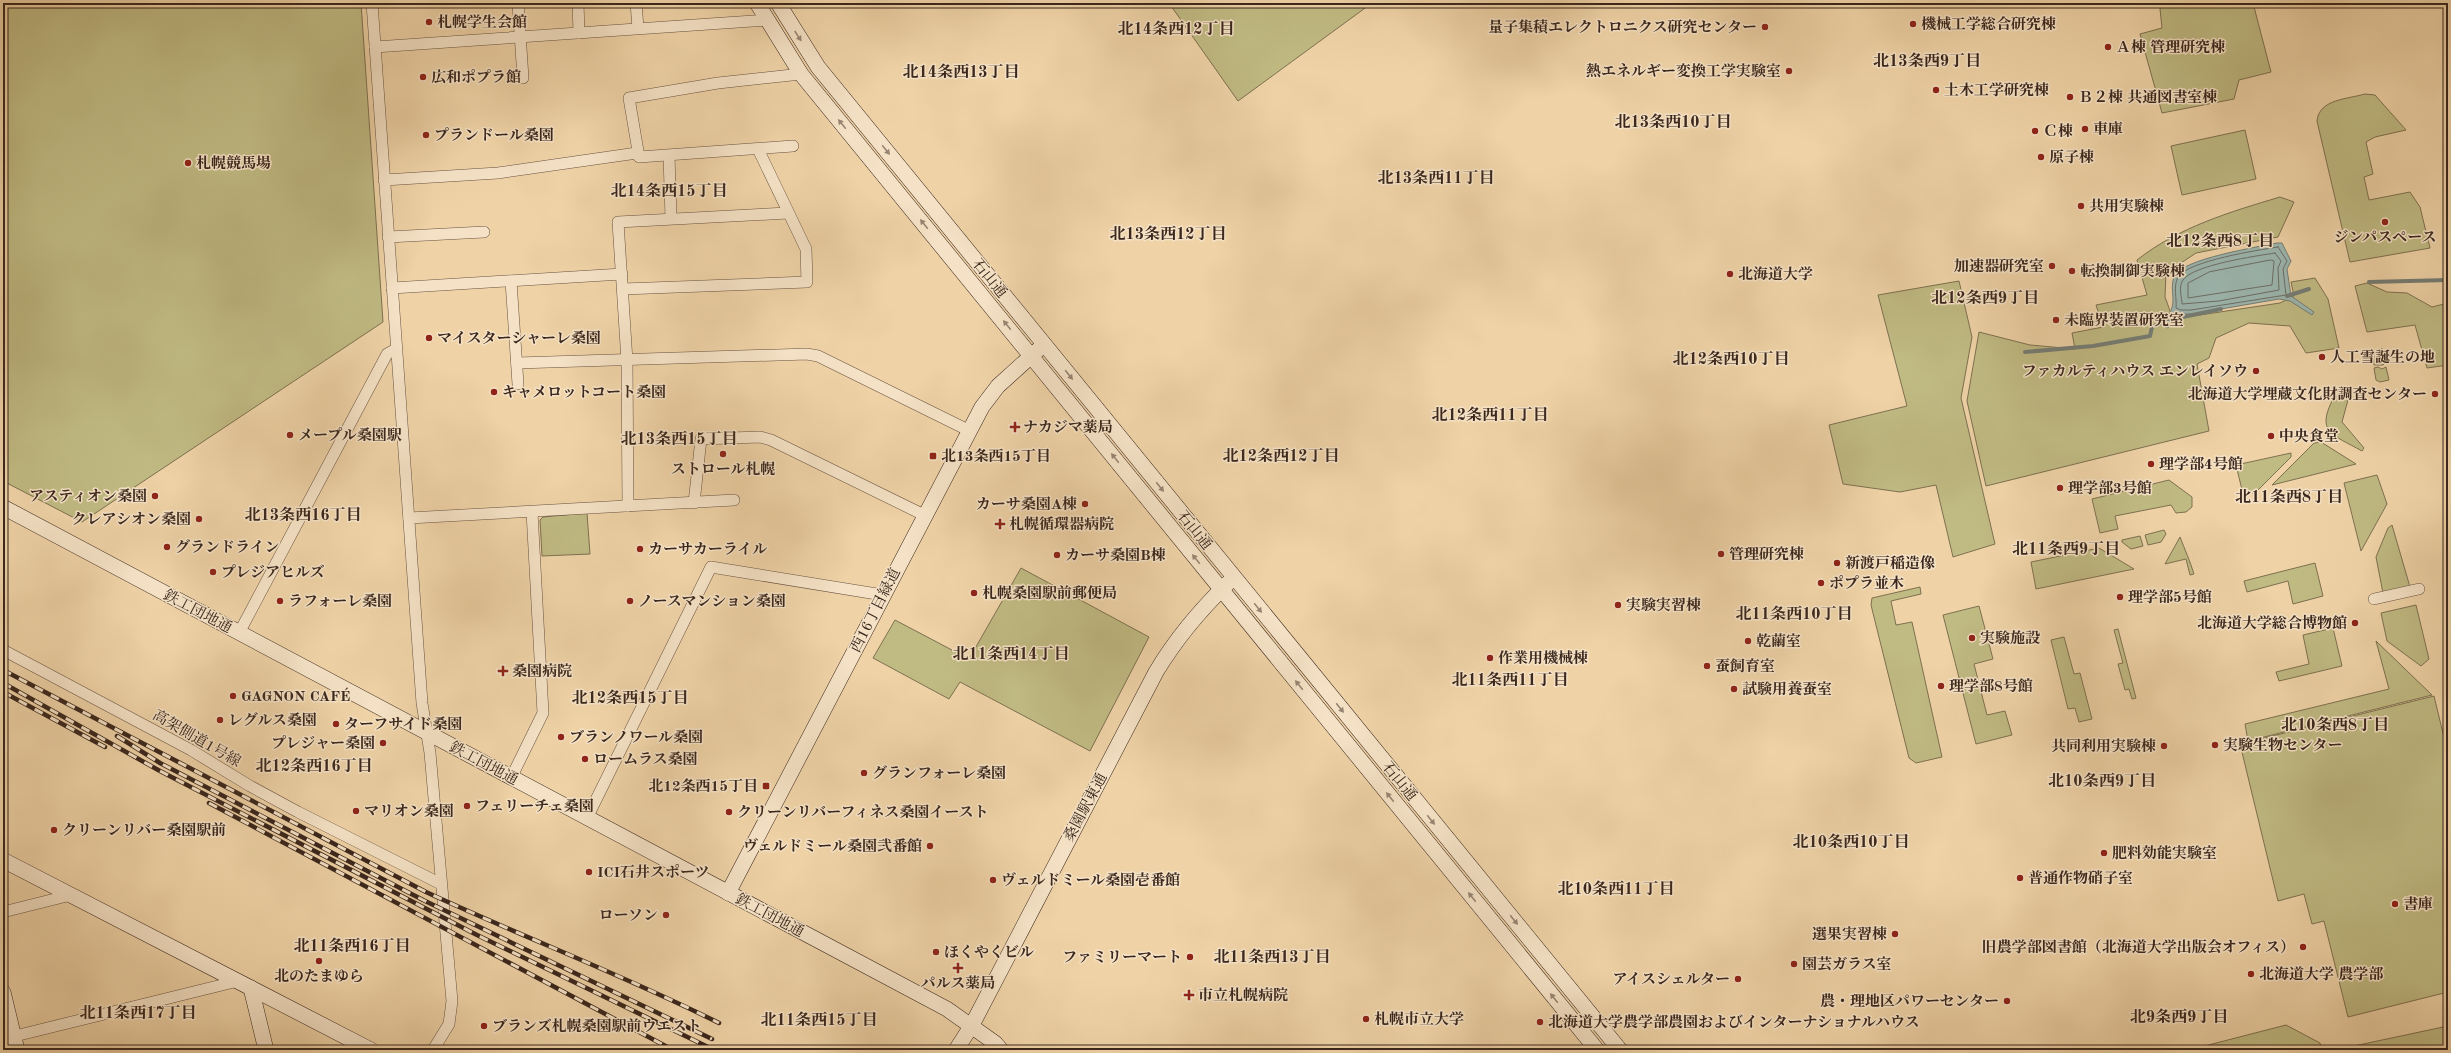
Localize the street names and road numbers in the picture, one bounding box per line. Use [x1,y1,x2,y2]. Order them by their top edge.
street label: 石山通 [969,255,1010,301]
street label: 石山通 [1174,507,1215,553]
street label: 西16丁目緑道 [847,565,904,655]
street label: 鉄工団地通 [161,586,235,637]
street label: 高架側道1号線 [150,706,244,770]
street label: 鉄工団地通 [447,738,521,789]
street label: 石山通 [1379,758,1420,804]
street label: 桑園駅東通 [1060,770,1111,844]
street label: 鉄工団地通 [733,890,807,941]

